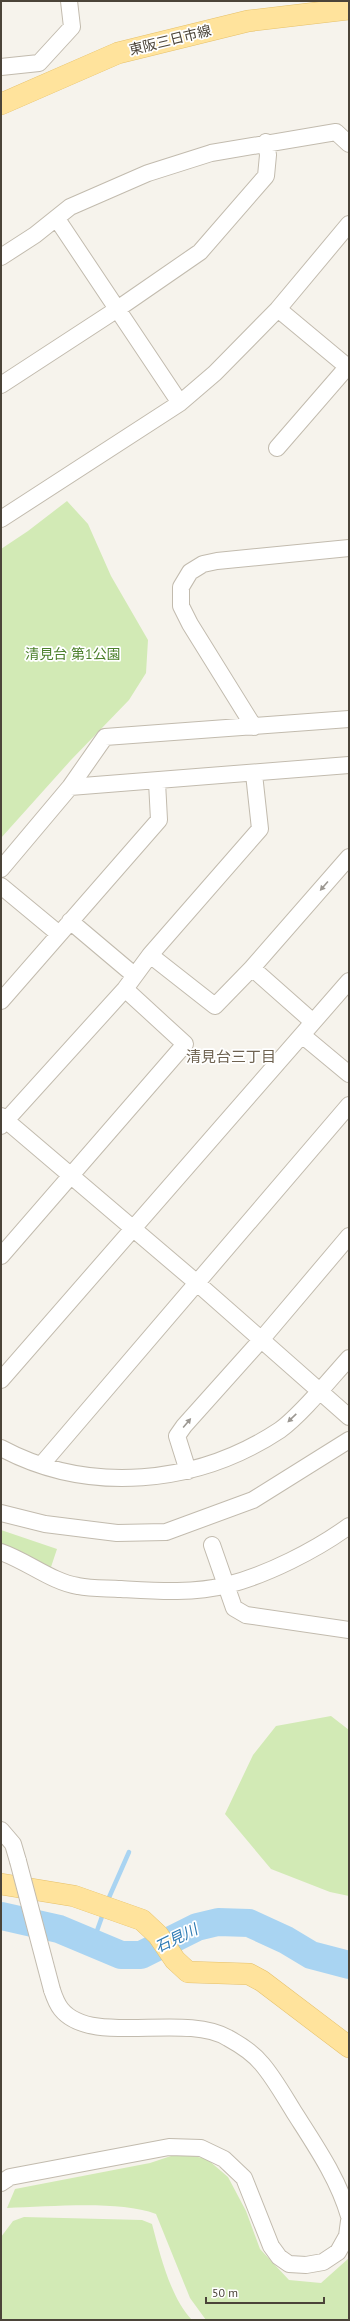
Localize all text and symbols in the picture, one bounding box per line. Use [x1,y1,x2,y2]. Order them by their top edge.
street label: 東阪三日市線 [127,21,213,59]
park label: 清見台 第1公園 [25,645,121,663]
one-way arrow [319,881,328,891]
district label: 清見台三丁目 [186,1047,276,1066]
one-way arrow [287,1413,297,1423]
one-way arrow [182,1418,191,1427]
water label: 石見川 [152,1919,202,1956]
scale bar [206,2279,324,2305]
text: 50 m [212,2285,238,2300]

